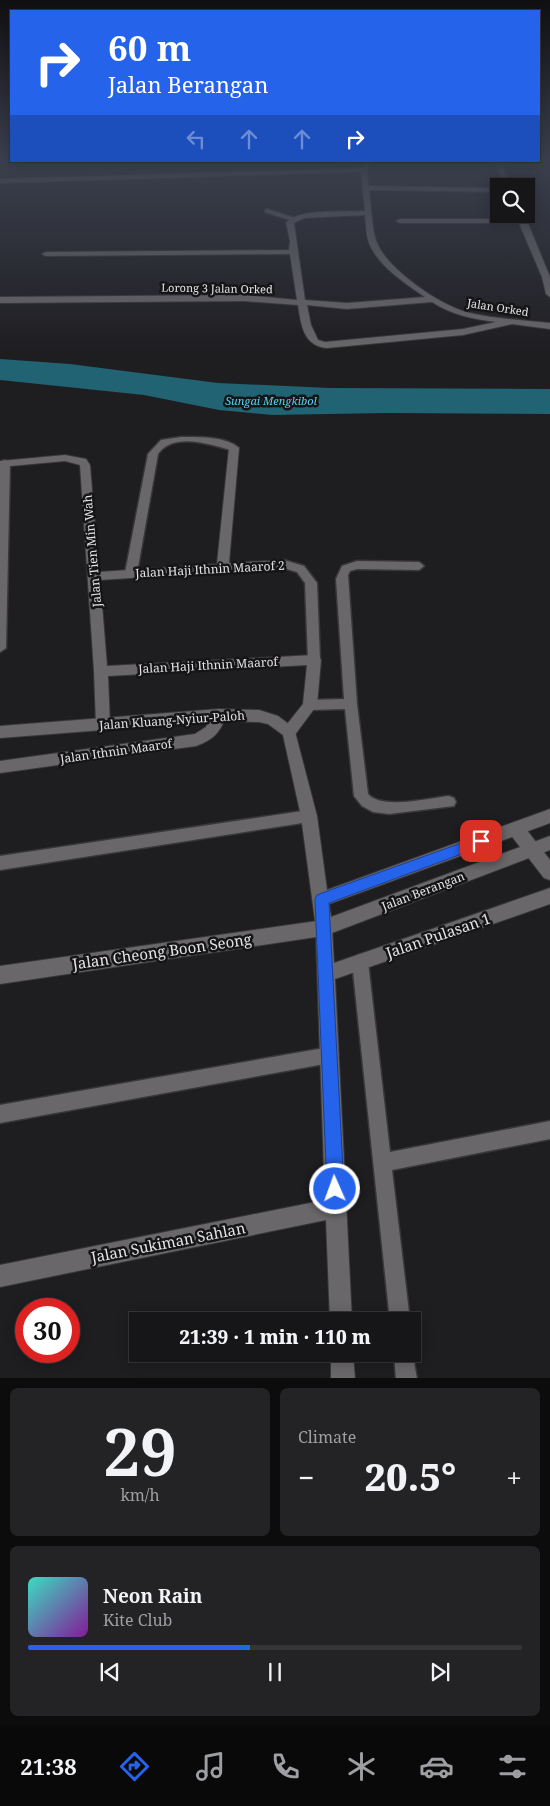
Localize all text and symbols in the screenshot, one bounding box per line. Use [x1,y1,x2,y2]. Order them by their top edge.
text: 60 m [108,24,191,71]
icon: right [25,30,90,95]
text: Jalan Berangan [108,69,268,99]
icon: left [182,125,210,153]
icon: ahead [235,125,263,153]
icon: ahead [288,125,316,153]
icon: right [341,125,369,153]
map controls [490,178,535,223]
button: search [490,178,535,223]
street label: Lorong 3 Jalan Orked [161,280,273,296]
street label: Jalan Orked [465,295,530,319]
water label: Sungai Mengkibol [225,393,318,408]
street label: Jalan Tien Min Wah [79,494,105,609]
street label: Jalan Haji Ithnin Maarof 2 [134,557,285,581]
street label: Jalan Haji Ithnin Maarof [137,653,280,677]
street label: Jalan Kluang-Nyiur-Paloh [98,706,246,734]
street label: Jalan Ithnin Maarof [58,735,175,767]
pin [460,820,502,862]
icon: arrive [467,827,495,855]
street label: Jalan Berangan [378,867,467,915]
street label: Jalan Pulasan 1 [382,908,493,963]
street label: Jalan Cheong Boon Seong [70,929,253,974]
position arrow [308,1162,360,1214]
street label: Jalan Sukiman Sahlan [88,1217,247,1267]
speed limit sign: 30 [15,1298,80,1363]
text: 21:39 · 1 min · 110 m [179,1324,371,1350]
text: 29 [103,1407,177,1495]
text: Climate [298,1426,356,1448]
text: 20.5° [364,1450,456,1502]
text: − [298,1458,314,1496]
text: + [506,1458,522,1496]
text: km/h [120,1484,160,1506]
text: Neon Rain [103,1583,202,1609]
text: Kite Club [103,1609,172,1631]
icon: previous [96,1658,124,1686]
icon: pause [261,1658,289,1686]
icon: next [426,1658,454,1686]
icon: directions [117,1749,152,1784]
icon: music [193,1749,228,1784]
icon: phone [268,1749,303,1784]
icon: climate [344,1749,379,1784]
icon: car [419,1749,454,1784]
icon: filters [495,1749,530,1784]
text: 21:38 [20,1751,77,1781]

